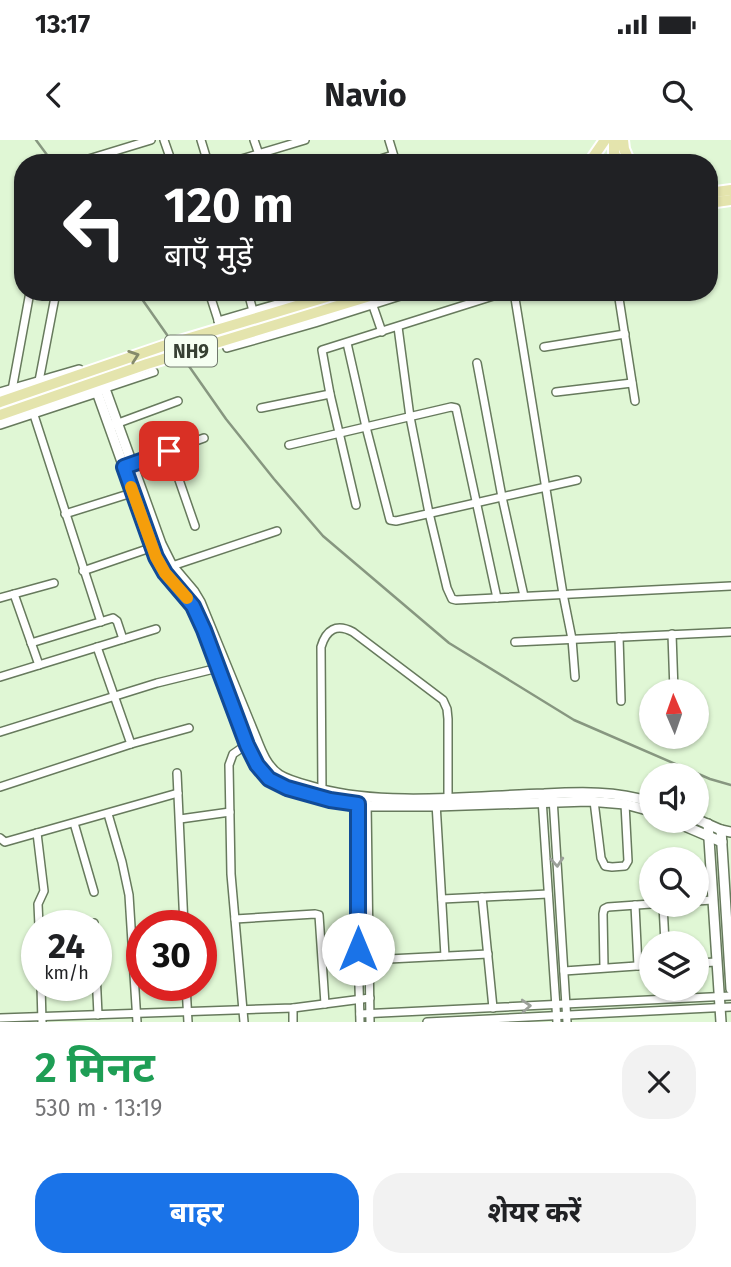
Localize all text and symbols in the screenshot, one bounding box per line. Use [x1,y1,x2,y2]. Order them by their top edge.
text: 13:17 [35,9,90,40]
icon: back [35,76,73,114]
text: Navio [324,76,407,114]
icon: search [658,76,696,114]
text: 120 m [164,176,294,235]
icon: left [49,182,140,273]
text: बाएँ मुड़ें [164,236,253,274]
road number: NH9 [165,336,217,366]
one-way arrow [128,349,140,364]
pin [139,421,199,481]
icon: arrive [150,432,188,470]
north arrow [639,679,709,749]
map controls [639,679,709,1001]
button: sound [639,763,709,833]
button: search [639,847,709,917]
one-way arrow [550,856,565,867]
speed limit sign: 30 [126,910,217,1001]
position arrow [321,912,395,986]
text: 24 [48,925,85,967]
button: layers [639,931,709,1001]
text: km/h [44,962,89,984]
one-way arrow [521,999,532,1014]
text: 2 मिनट [35,1043,155,1093]
button: close [622,1045,696,1119]
text: 530 m · 13:19 [35,1094,162,1122]
button: बाहर [35,1173,359,1253]
button: शेयर करें [373,1173,696,1253]

